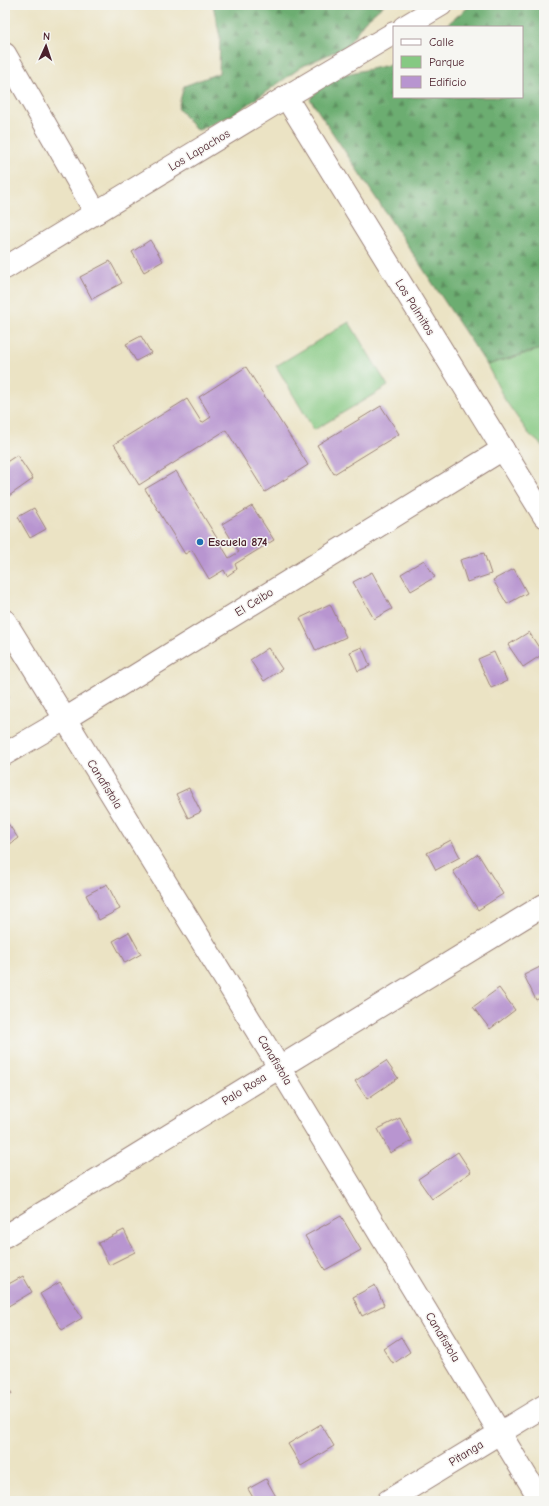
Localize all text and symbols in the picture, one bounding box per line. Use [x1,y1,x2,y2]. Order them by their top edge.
north arrow [26,26,66,66]
legend [393,26,523,98]
text: N [43,30,50,43]
text: Calle [429,35,454,49]
text: Parque [429,55,464,69]
text: Edificio [429,75,466,89]
street label: Los Lapachos [166,126,232,174]
street label: Los Palmitos [392,277,438,337]
place label: Escuela 874 [208,535,268,549]
marker: Escuela 874 [195,537,205,547]
street label: El Ceibo [232,585,276,619]
street label: Canafistola [84,757,126,811]
street label: Canafistola [255,1033,295,1087]
street label: Palo Rosa [219,1070,269,1108]
street label: Canafistola [423,1310,463,1364]
street label: Pitanga [446,1437,486,1469]

